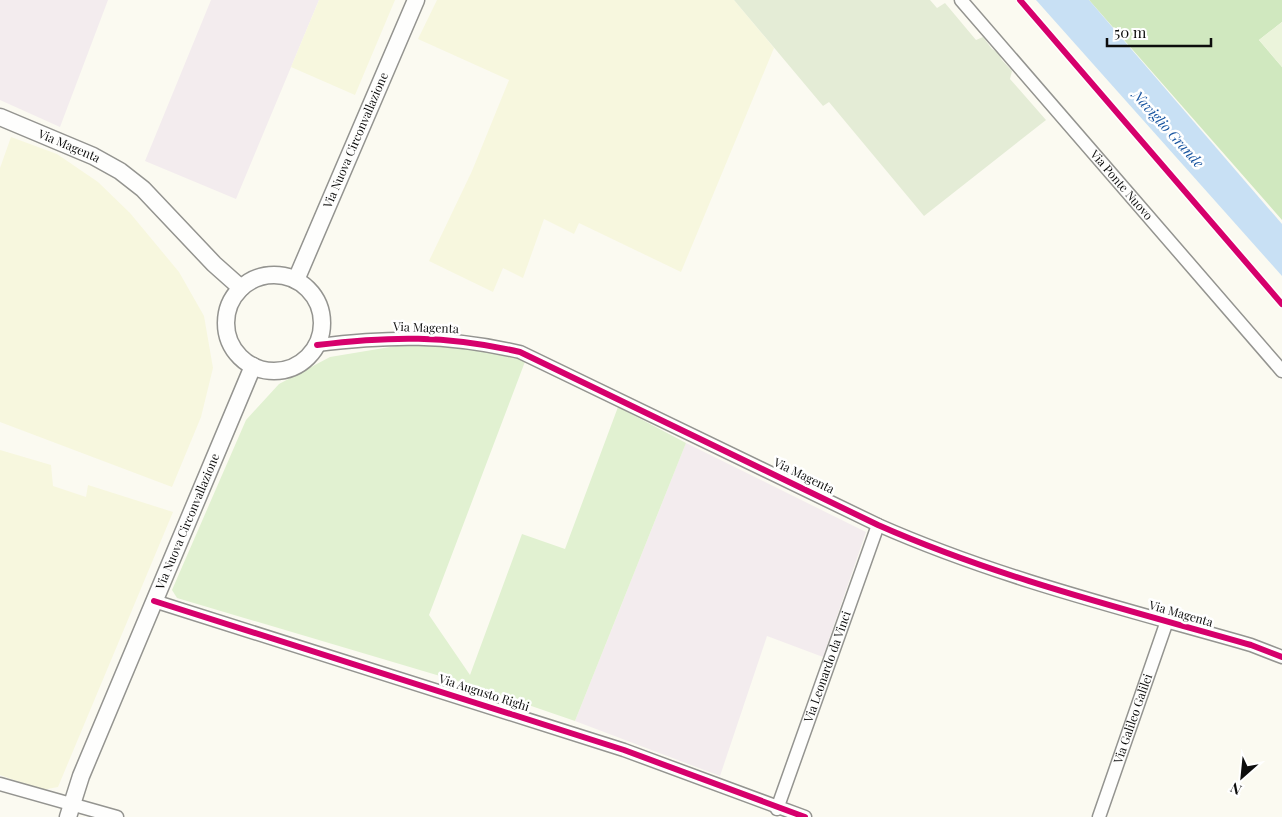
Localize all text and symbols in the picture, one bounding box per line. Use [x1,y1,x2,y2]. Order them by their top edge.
scale bar [1107,15,1211,47]
text: 50 m [1114,22,1147,42]
street label: Via Nuova Circonvallazione [318,70,391,211]
water label: Naviglio Grande [1127,84,1208,172]
street label: Via Magenta [35,125,104,166]
street label: Via Ponte Nuovo [1087,145,1157,223]
street label: Via Magenta [392,318,459,336]
street label: Via Nuova Circonvallazione [151,451,222,593]
street label: Via Magenta [771,453,837,497]
street label: Via Magenta [1147,596,1215,630]
street label: Via Leonardo da Vinci [799,608,854,725]
street label: Via Augusto Righi [436,670,532,714]
street label: Via Galileo Galilei [1109,671,1155,766]
north arrow [1217,752,1267,802]
text: N [1227,778,1245,800]

